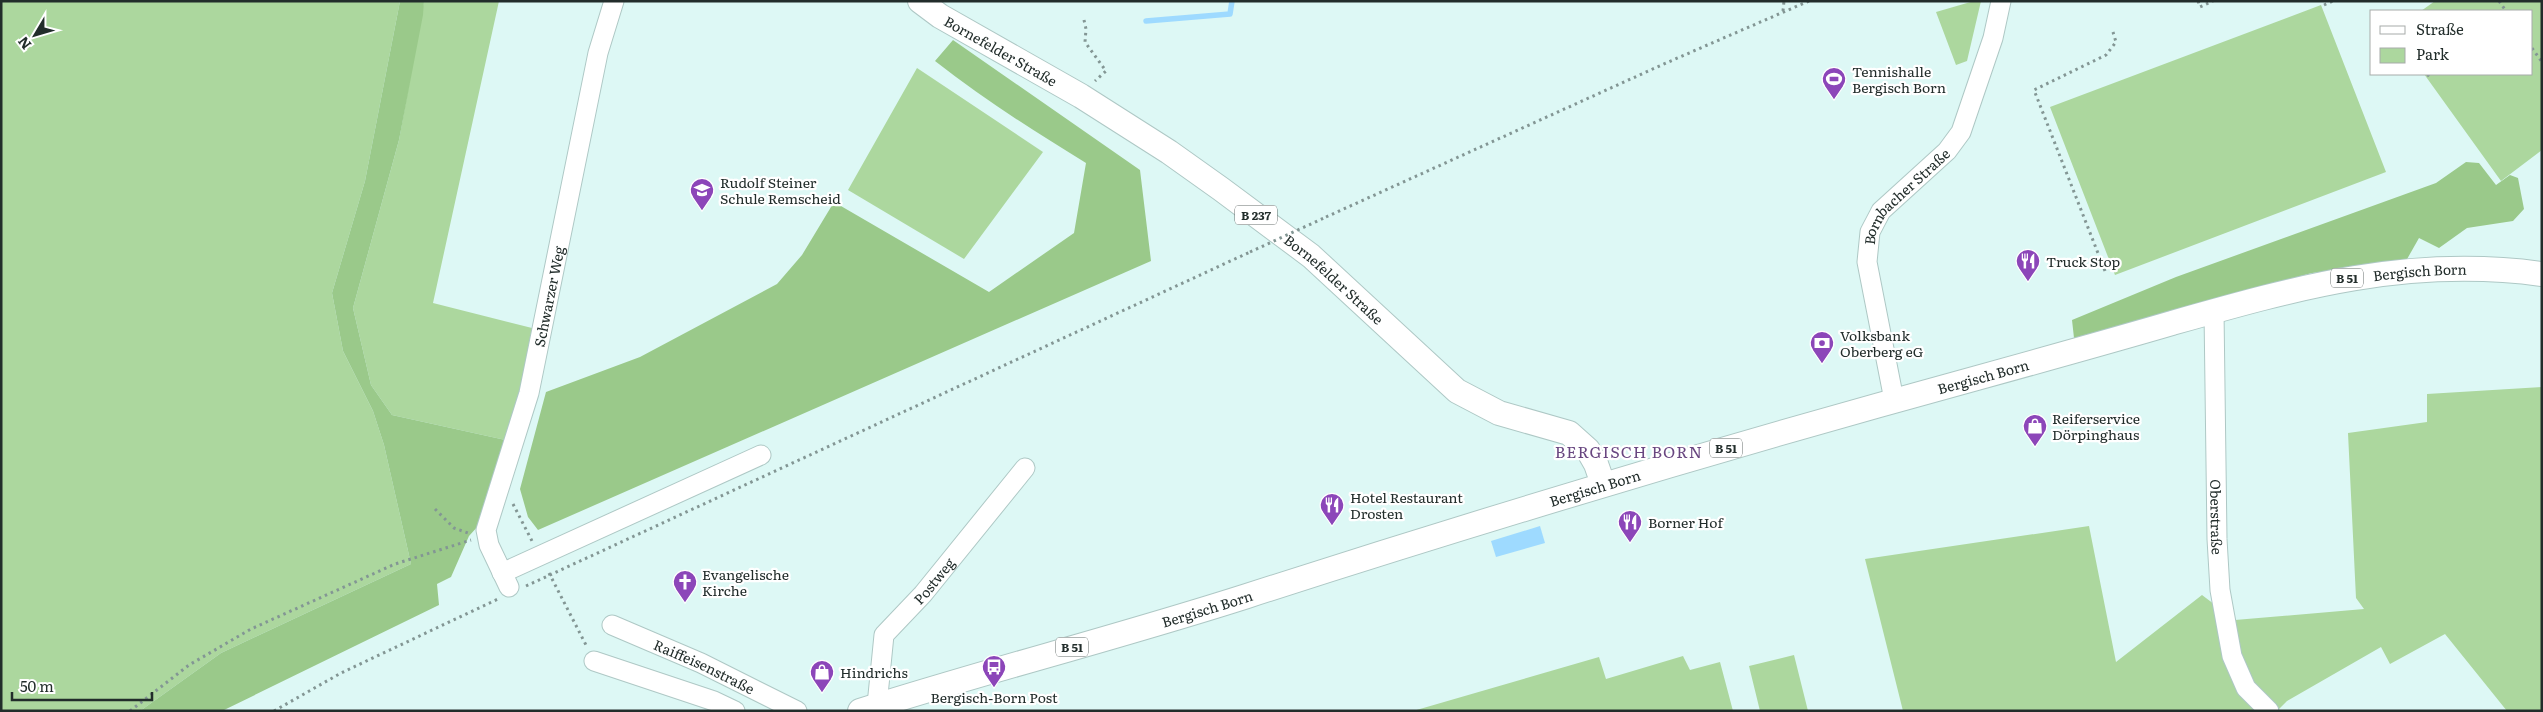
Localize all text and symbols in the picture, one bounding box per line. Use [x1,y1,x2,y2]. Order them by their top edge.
north arrow [10,10,60,60]
legend [2370,10,2533,75]
street label: Bornefelder Straße [941,11,1061,91]
text: Straße [2416,17,2464,40]
text: N [12,33,35,54]
text: Park [2416,42,2450,65]
place label: Tennishalle Bergisch Born [1852,61,1946,97]
sports icon: Tennishalle Bergisch Born [1821,66,1847,100]
street label: Bornbacher Straße [1859,143,1954,246]
place label: Rudolf Steiner Schule Remscheid [720,172,841,208]
school or university icon: Rudolf Steiner Schule Remscheid [689,177,715,211]
road number: B 237 [1235,206,1277,224]
street label: Bornefelder Straße [1280,230,1388,329]
street label: Schwarzer Weg [529,244,569,349]
restaurant icon: Truck Stop [2015,248,2041,282]
place label: Truck Stop [2046,251,2120,271]
street label: Bergisch Born [2372,259,2467,285]
road number: B 51 [2331,268,2363,288]
place label: Volksbank Oberberg eG [1840,325,1924,361]
bank icon: Volksbank Oberberg eG [1809,330,1835,364]
street label: Bergisch Born [1935,354,2031,398]
place label: Reiferservice Dörpinghaus [2052,408,2140,444]
shop icon: Reiferservice Dörpinghaus [2022,413,2048,447]
road number: B 51 [1710,438,1742,458]
district label: BERGISCH BORN [1555,439,1703,463]
street label: Bergisch Born [1547,465,1643,511]
street label: Oberstraße [2206,479,2228,555]
place label: Hotel Restaurant Drosten [1350,487,1463,523]
restaurant icon: Hotel Restaurant Drosten [1319,492,1345,526]
restaurant icon: Borner Hof [1617,509,1643,543]
place label: Borner Hof [1648,512,1724,532]
street label: Postweg [909,553,959,608]
place label: Evangelische Kirche [702,564,789,600]
church icon: Evangelische Kirche [672,569,698,603]
street label: Bergisch Born [1159,585,1255,632]
street label: Raiffeisenstraße [651,634,758,698]
road number: B 51 [1056,638,1088,656]
bus stop icon: Bergisch-Born Post [981,654,1007,688]
shop icon: Hindrichs [809,659,835,693]
place label: Hindrichs [840,662,908,682]
scale bar [12,670,152,702]
text: 50 m [20,674,54,697]
place label: Bergisch-Born Post [930,687,1058,707]

